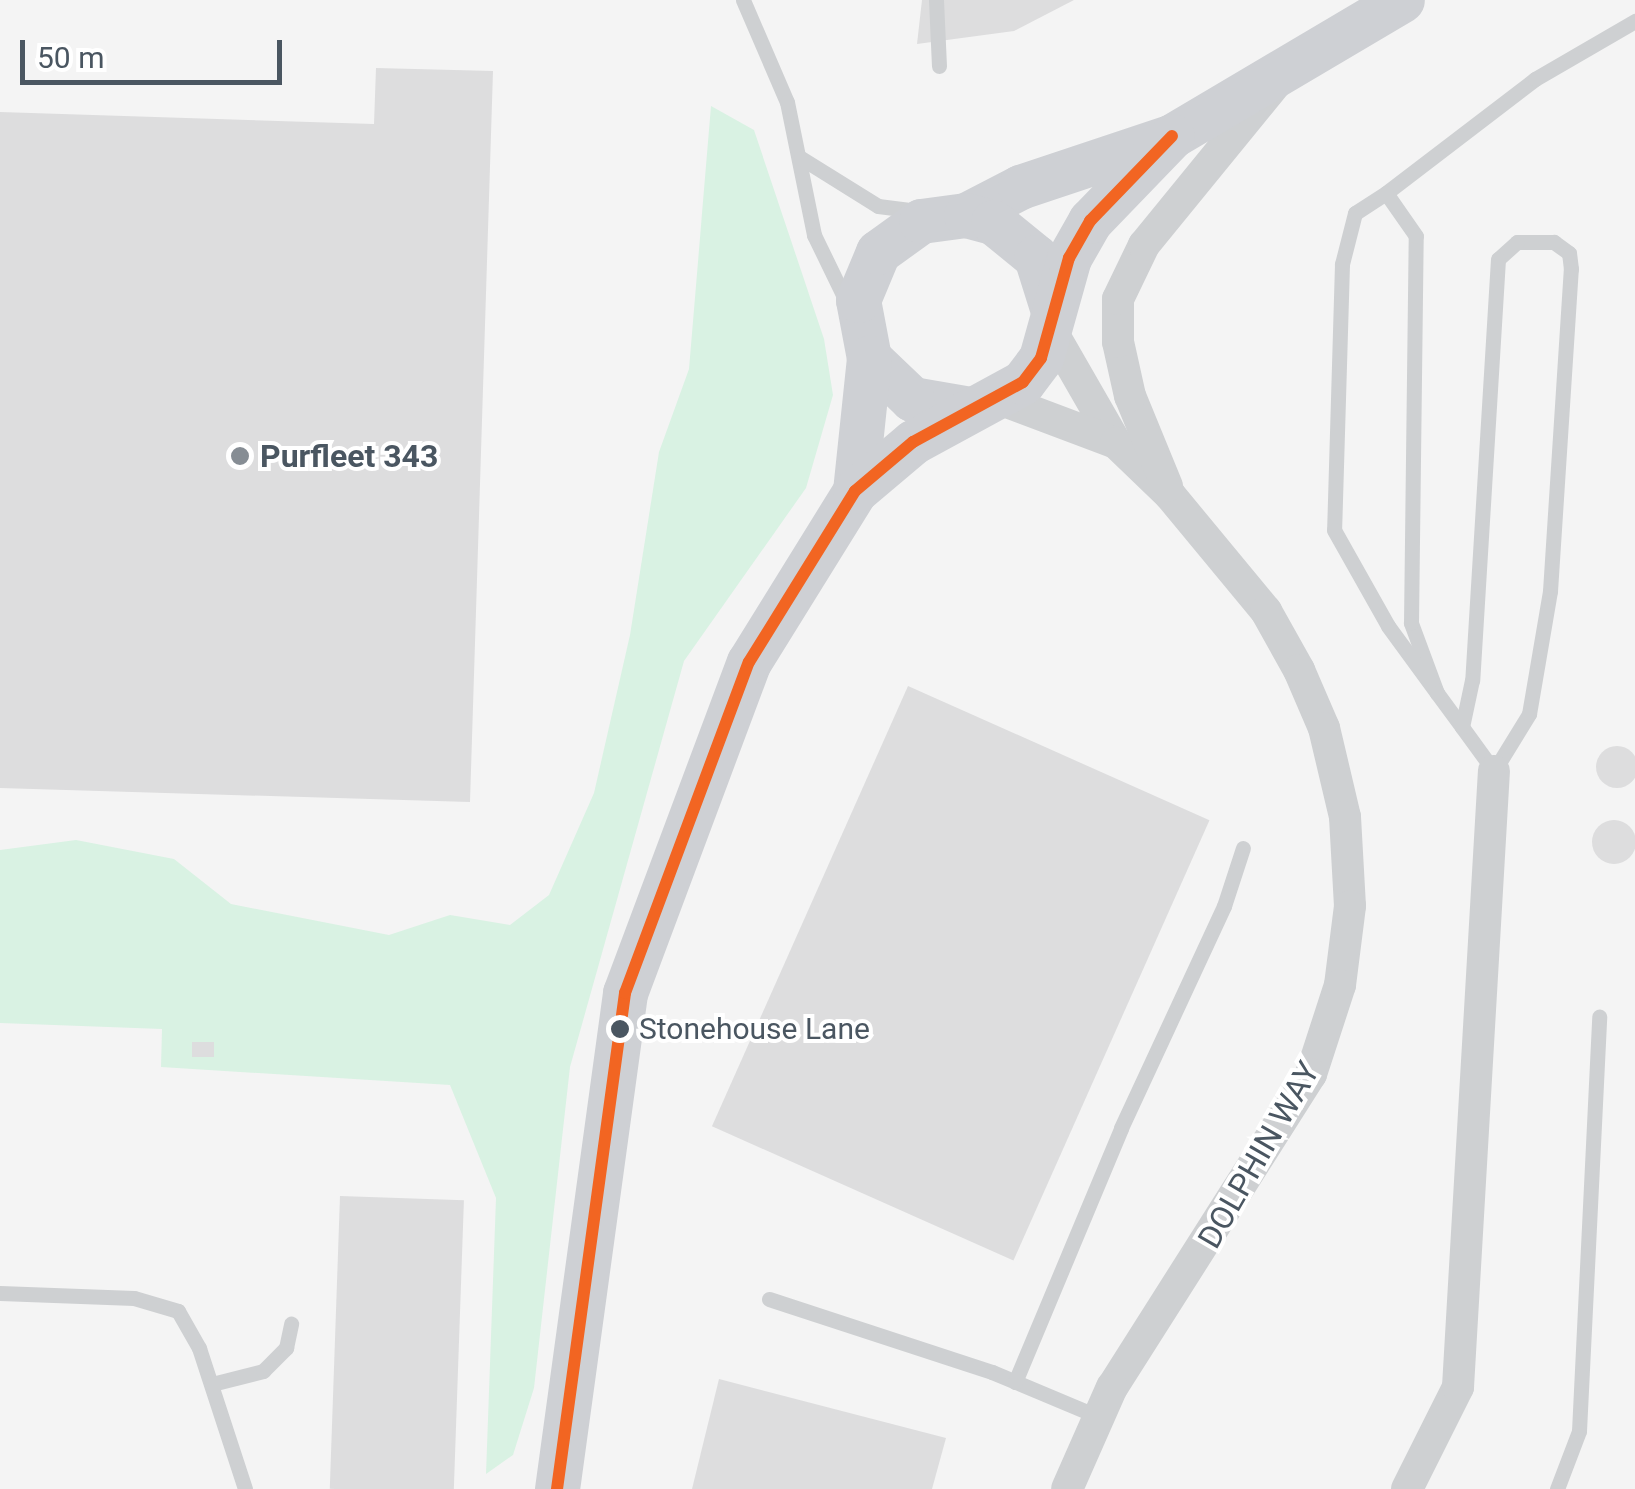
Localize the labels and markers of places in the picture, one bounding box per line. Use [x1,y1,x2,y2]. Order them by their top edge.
place label: Purfleet 343 [260,437,438,475]
marker: Purfleet 343 [229,445,251,467]
place label: Stonehouse Lane [639,1011,870,1047]
marker: Stonehouse Lane [610,1019,630,1039]

